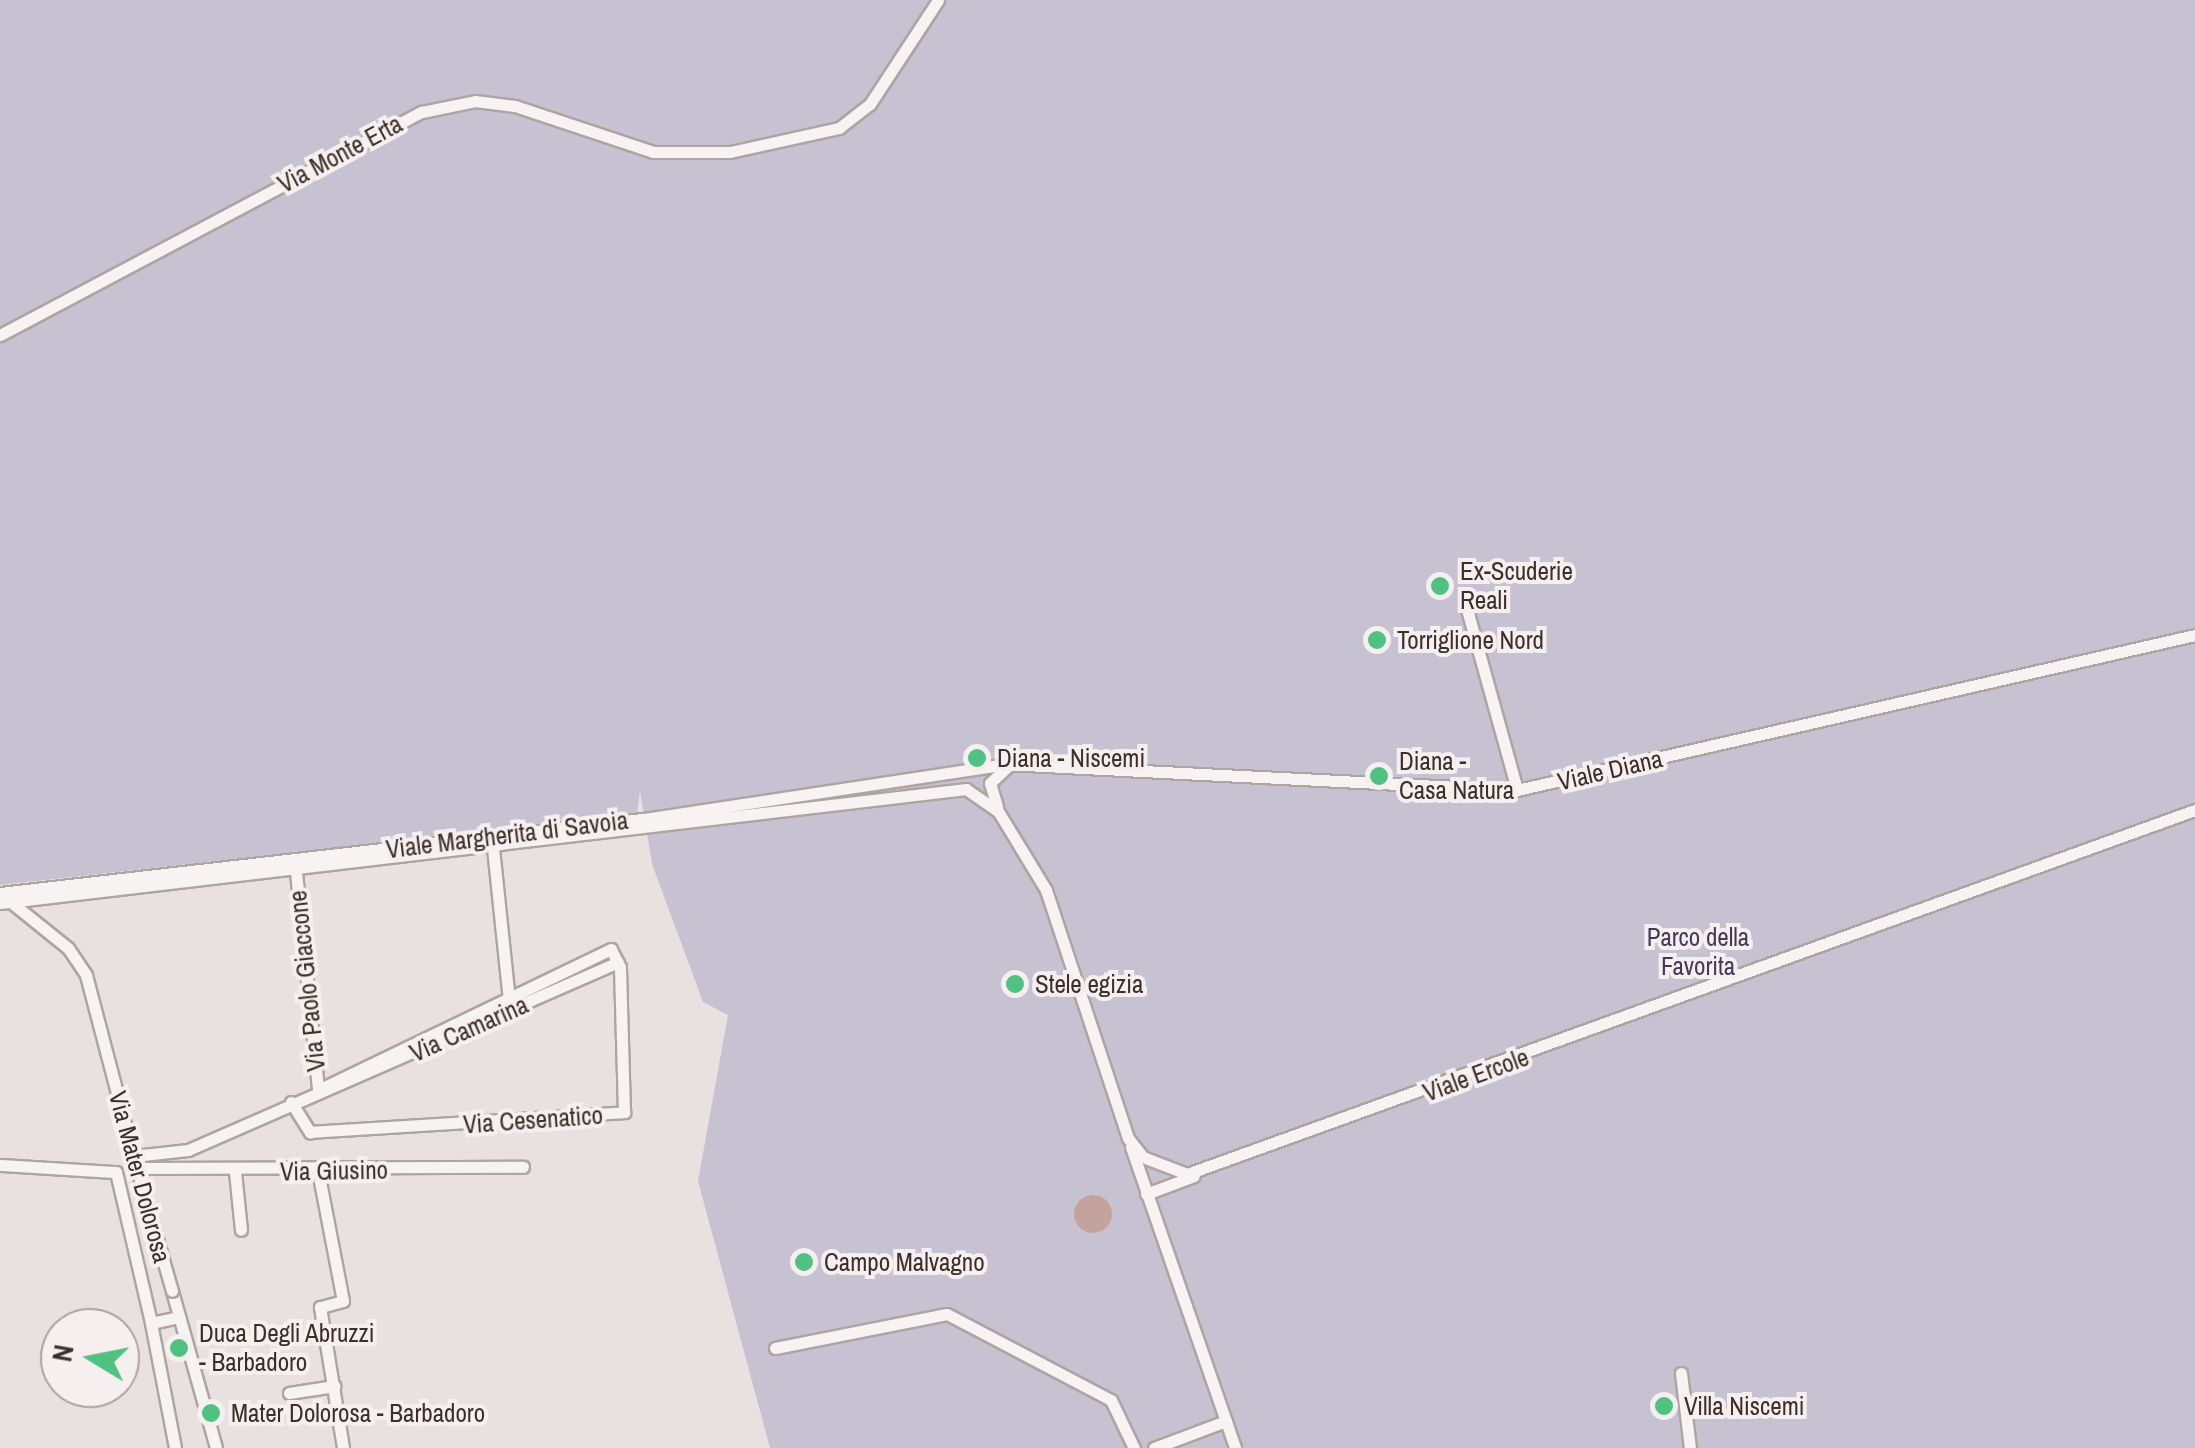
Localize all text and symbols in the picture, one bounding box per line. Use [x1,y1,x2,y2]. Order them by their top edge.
street label: Via Monte Erta [273,109,407,199]
place label: Ex-Scuderie Reali [1460,557,1573,616]
marker: Ex-Scuderie Reali [1429,575,1451,597]
place label: Torriglione Nord [1397,625,1544,655]
marker: Torriglione Nord [1366,629,1388,651]
place label: Diana - Niscemi [997,743,1145,773]
street label: Viale Diana [1555,743,1665,797]
marker: Diana - Niscemi [966,747,988,769]
place label: Diana - Casa Natura [1399,747,1514,806]
marker: Diana - Casa Natura [1368,765,1390,787]
street label: Viale Margherita di Savoia [384,805,630,865]
street label: Via Paolo Giaccone [283,889,331,1073]
park label: Parco della Favorita [1647,923,1749,982]
place label: Stele egizia [1035,969,1143,999]
marker: Stele egizia [1004,973,1026,995]
street label: Via Camarina [405,990,533,1068]
street label: Viale Ercole [1419,1042,1533,1108]
street label: Via Mater Dolorosa [103,1088,177,1266]
street label: Via Cesenatico [462,1100,604,1140]
street label: Via Giusino [280,1155,388,1187]
place label: Campo Malvagno [824,1247,985,1277]
marker: Campo Malvagno [793,1251,815,1273]
north arrow [40,1308,140,1408]
place label: Duca Degli Abruzzi - Barbadoro [199,1319,376,1378]
marker: Duca Degli Abruzzi - Barbadoro [168,1337,190,1359]
text: N [42,1342,83,1365]
place label: Villa Niscemi [1684,1391,1804,1421]
marker: Villa Niscemi [1653,1395,1675,1417]
place label: Mater Dolorosa - Barbadoro [231,1398,485,1428]
marker: Mater Dolorosa - Barbadoro [200,1402,222,1424]

